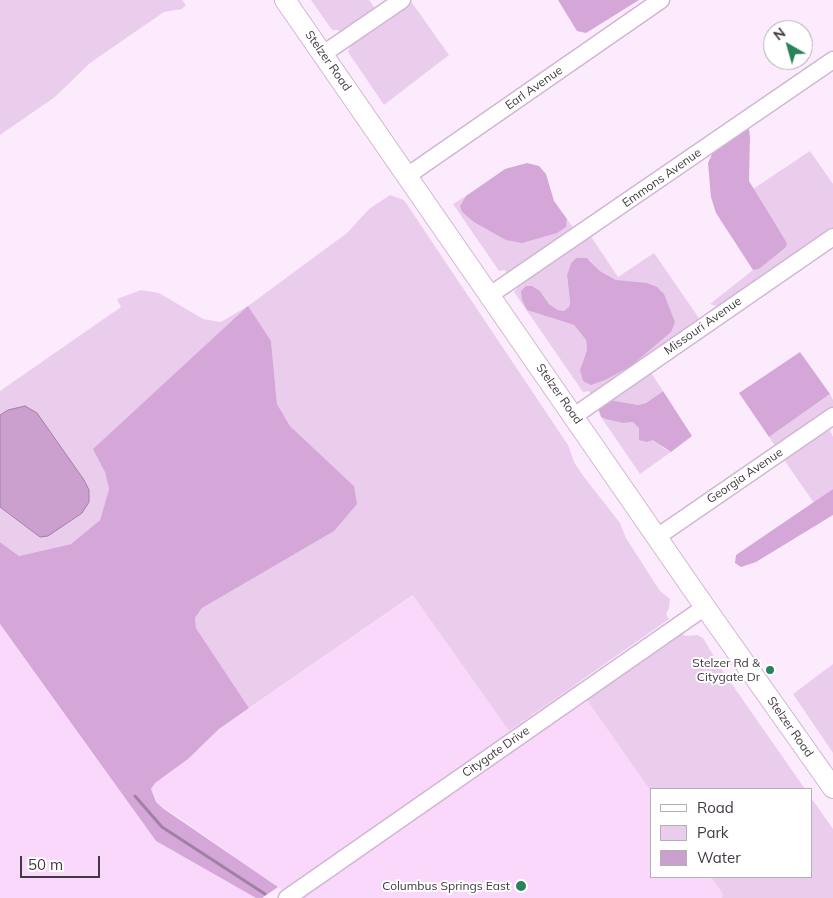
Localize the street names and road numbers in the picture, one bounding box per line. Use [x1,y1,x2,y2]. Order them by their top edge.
street label: Stelzer Road [302,28,354,94]
street label: Earl Avenue [503,63,565,113]
street label: Emmons Avenue [620,145,704,211]
street label: Missouri Avenue [662,294,744,358]
street label: Stelzer Road [533,361,585,427]
street label: Georgia Avenue [704,445,786,507]
street label: Stelzer Road [764,694,816,760]
street label: Citygate Drive [460,723,532,781]

